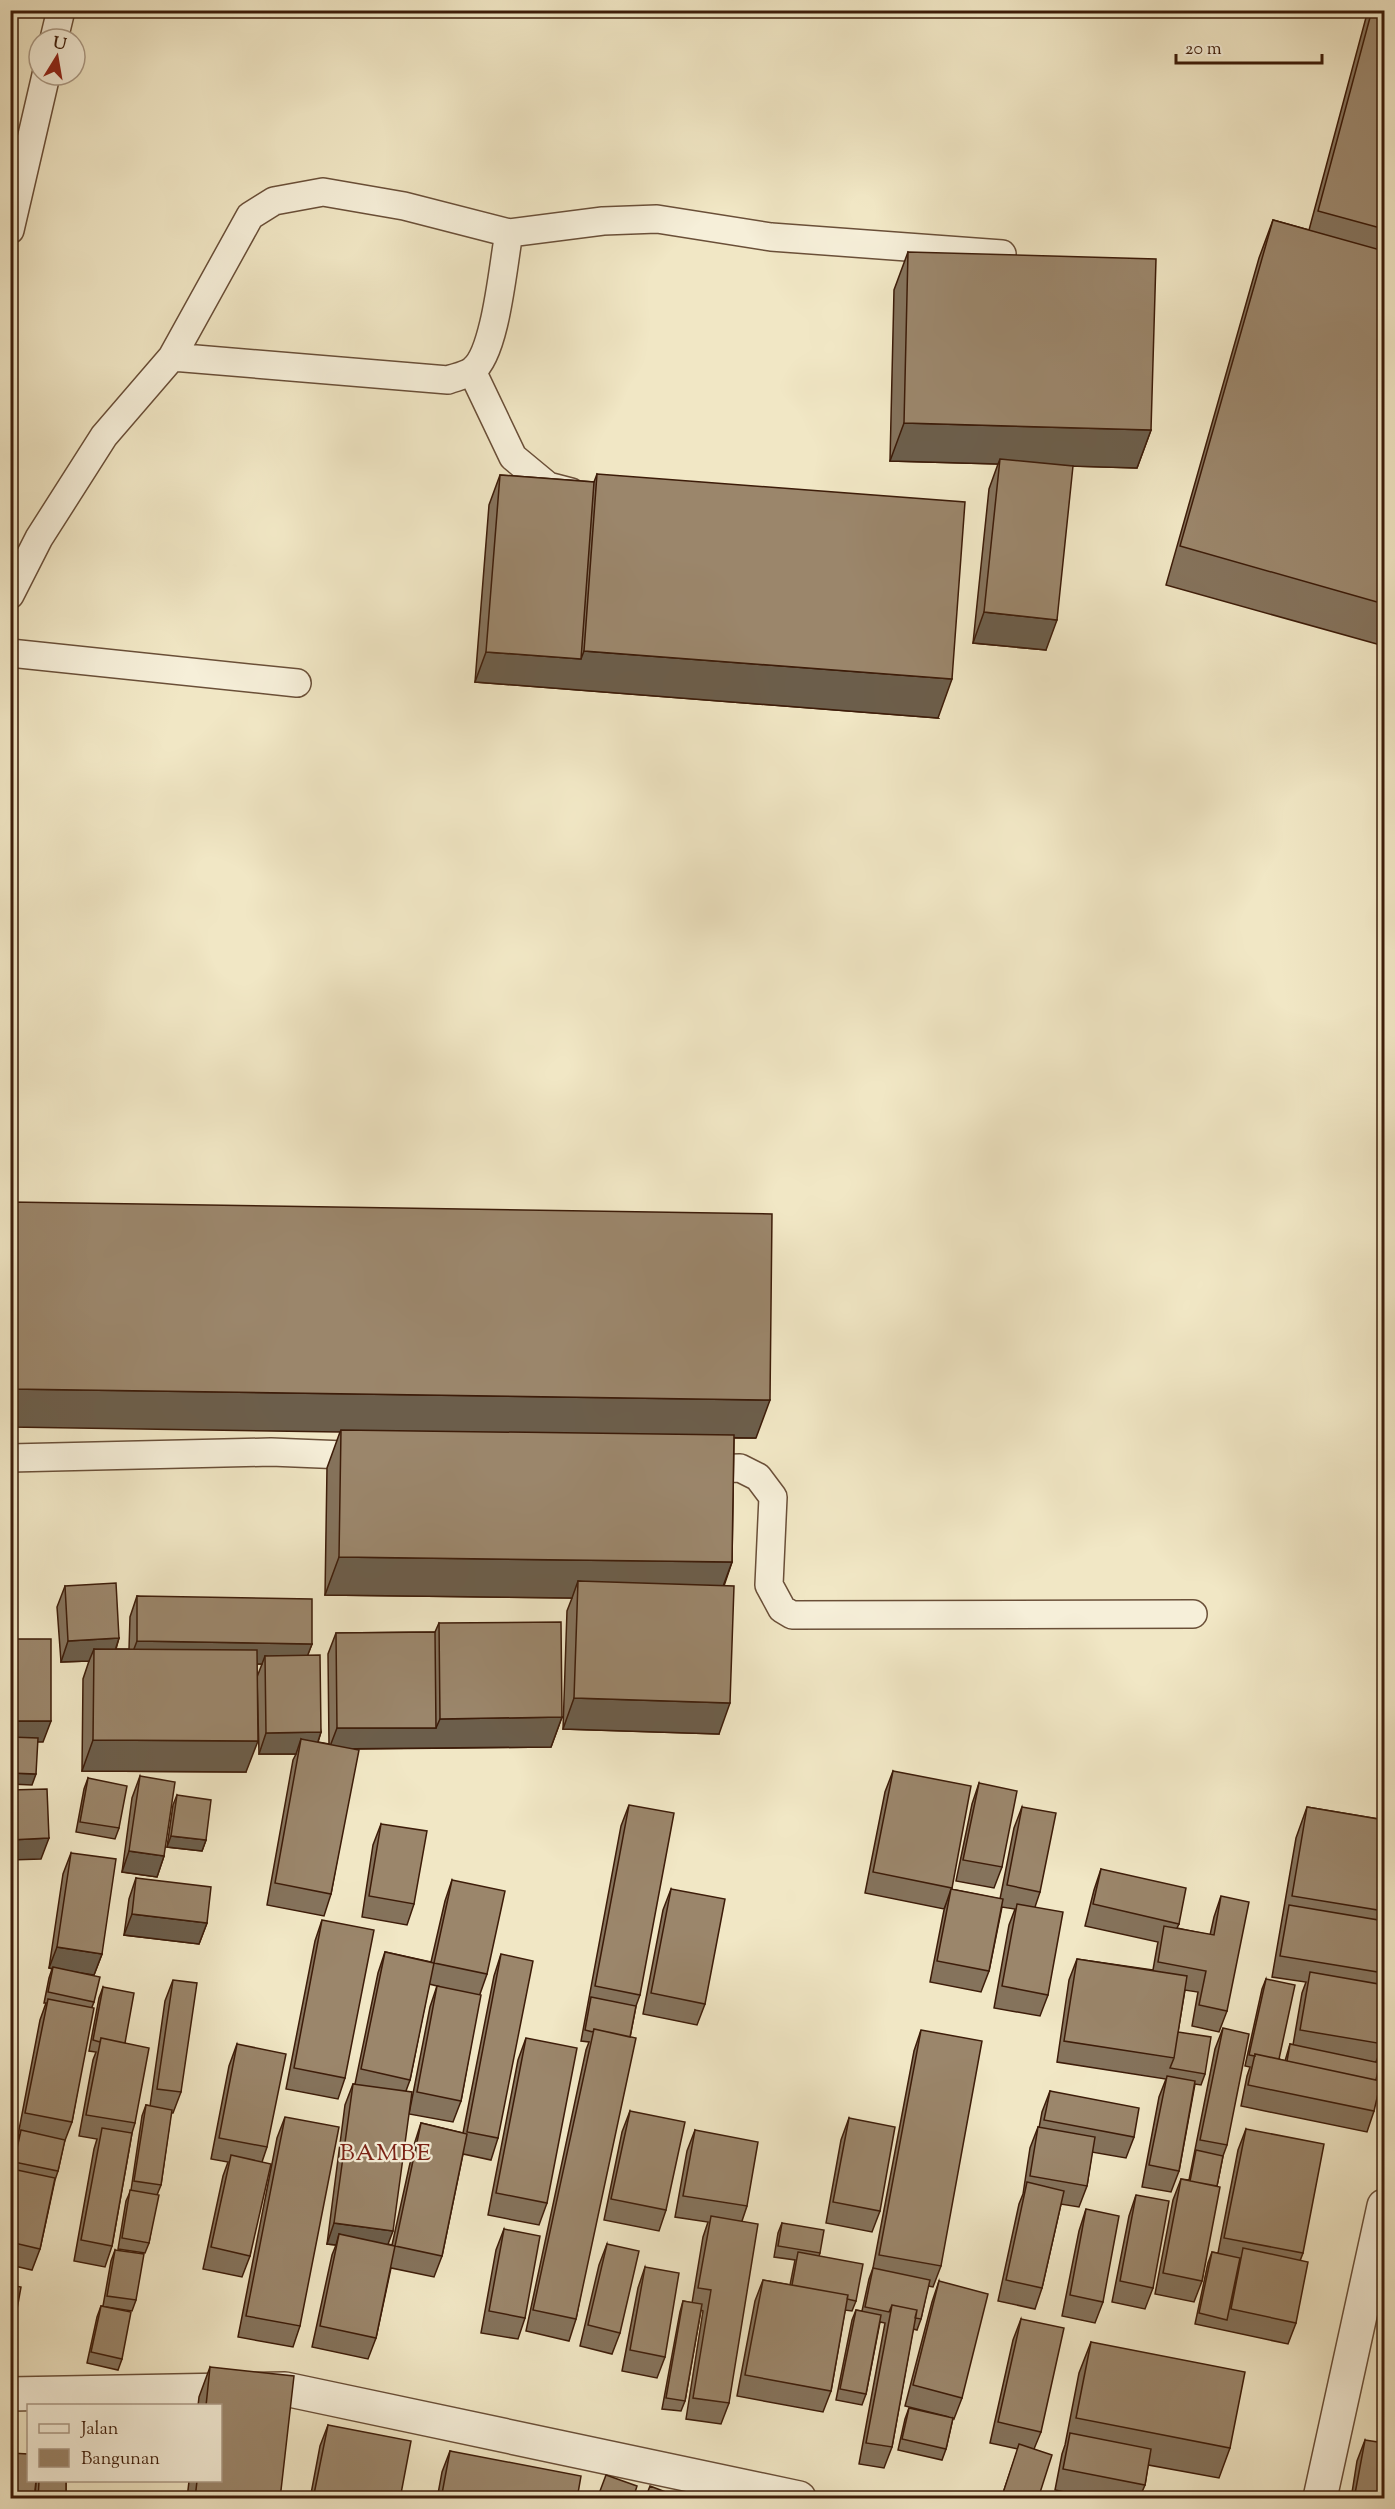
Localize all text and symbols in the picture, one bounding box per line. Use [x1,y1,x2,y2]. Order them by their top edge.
north arrow [27,27,87,87]
scale bar [1176,27,1322,65]
text: U [51,32,69,57]
text: 20 m [1185,37,1222,63]
district label: BAMBE [339,2137,433,2171]
legend [27,2404,222,2482]
text: Jalan [80,2417,119,2443]
text: Bangunan [81,2447,160,2473]

